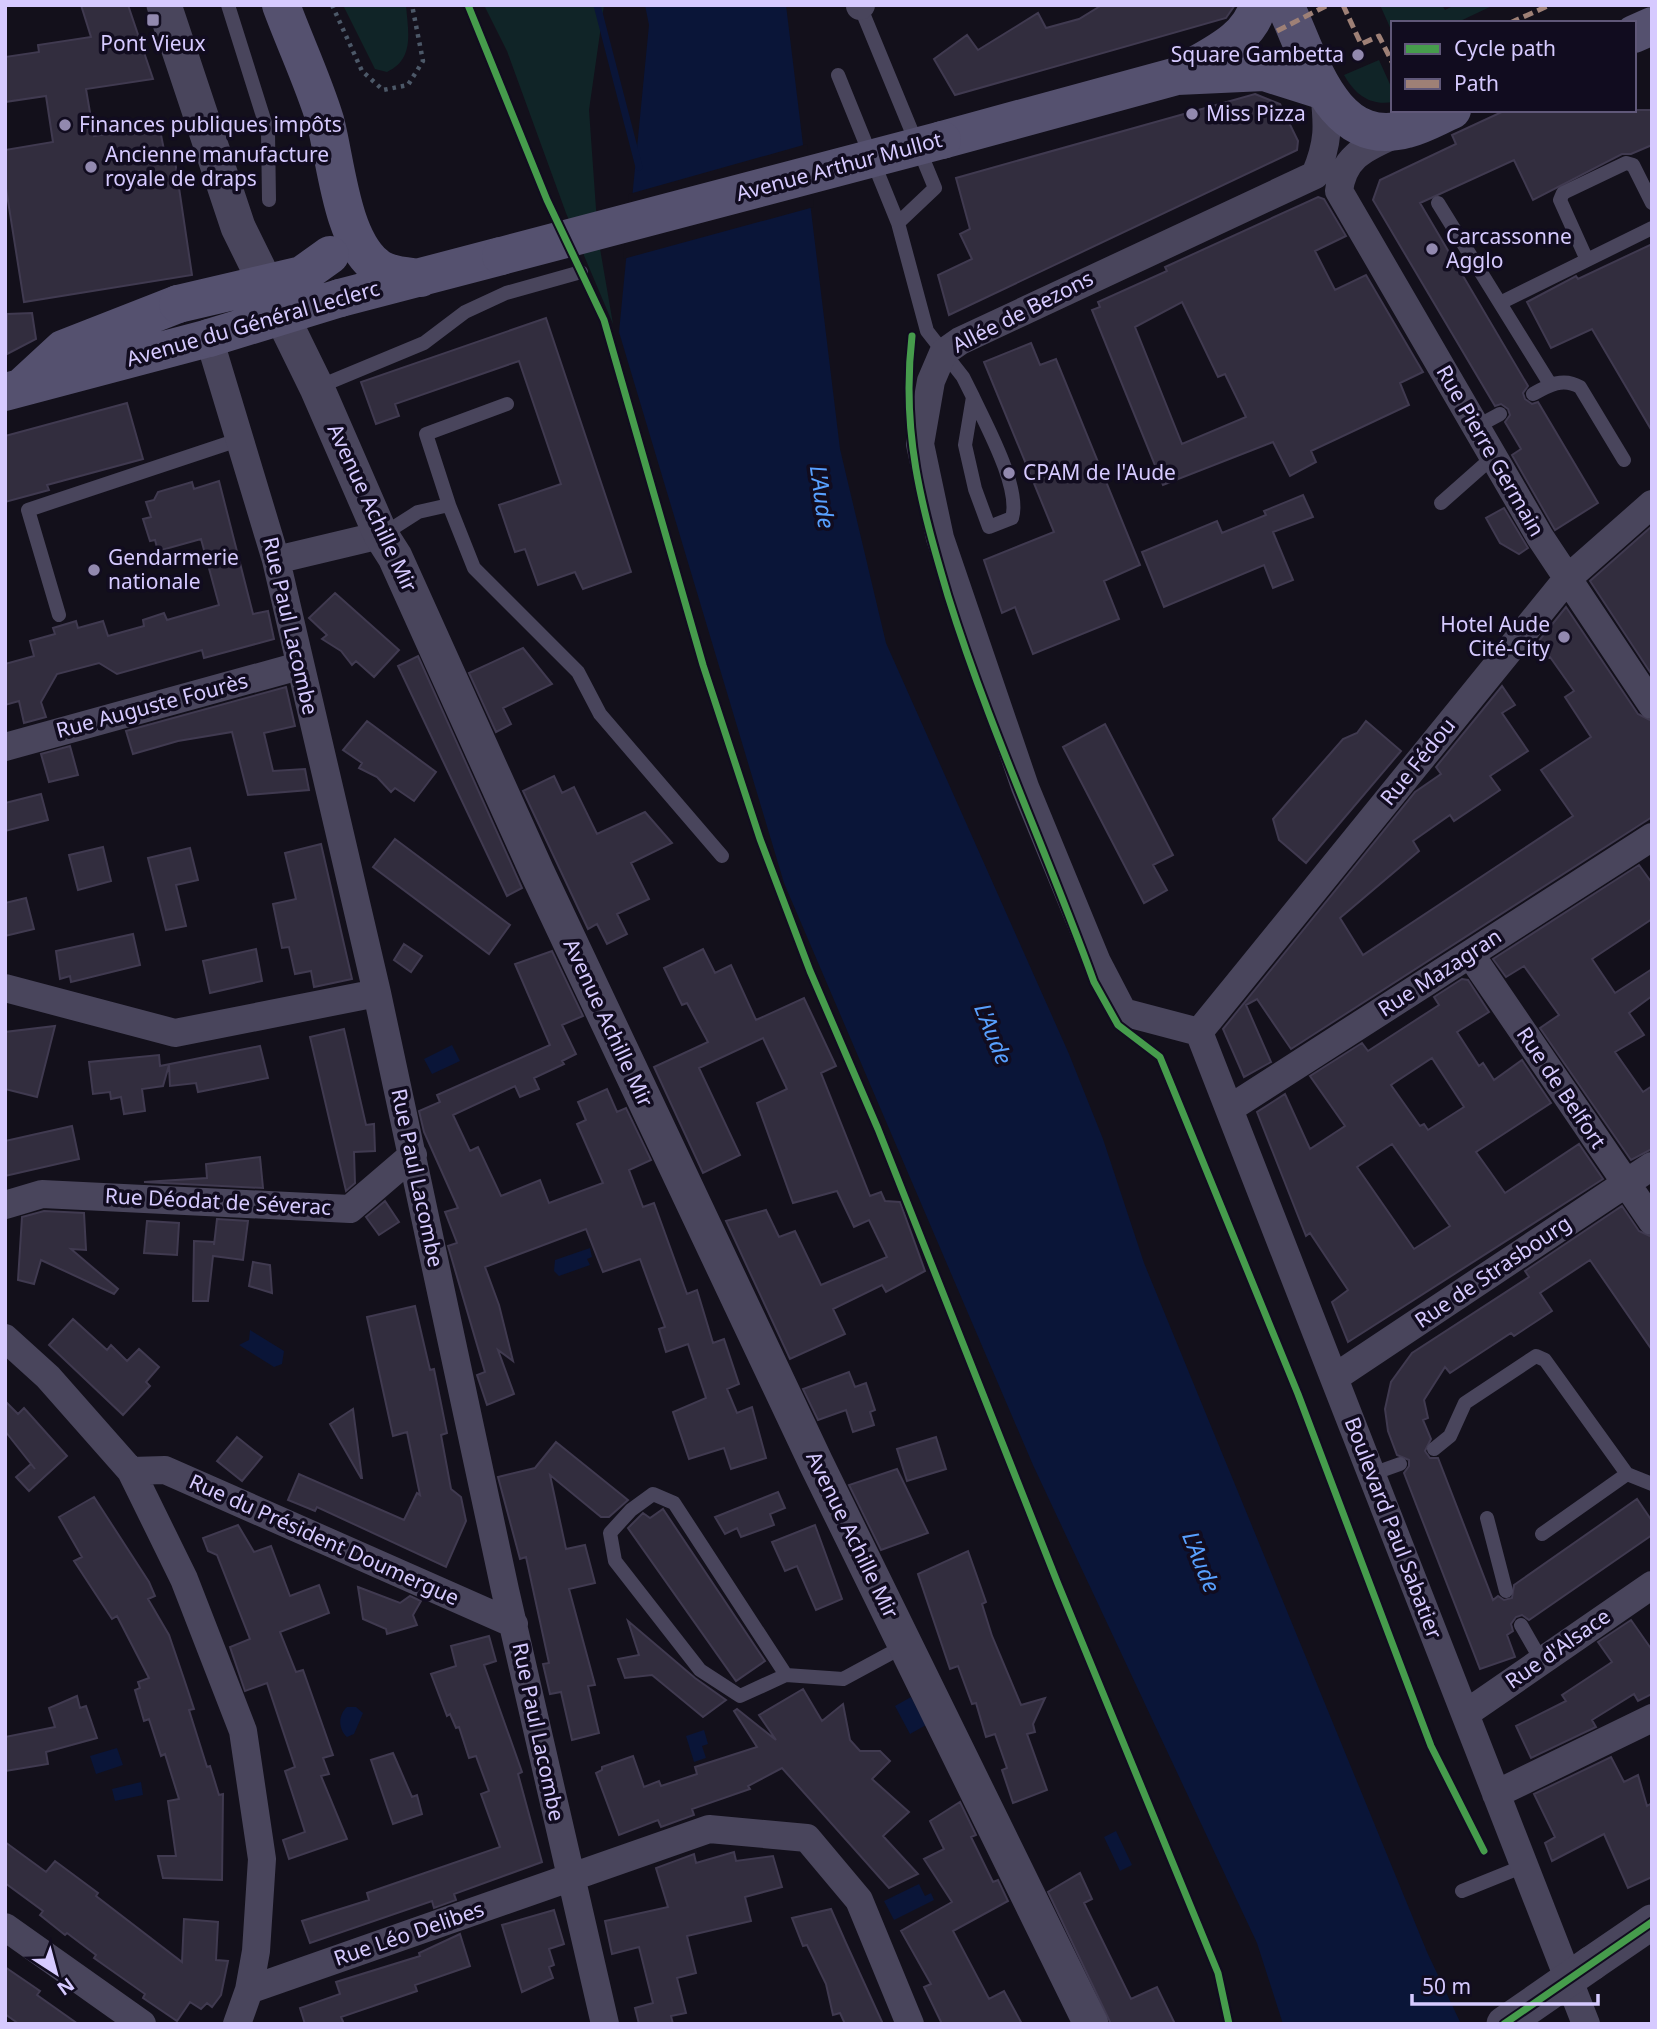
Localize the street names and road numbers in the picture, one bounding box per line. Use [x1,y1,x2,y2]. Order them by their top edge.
street label: Avenue Arthur Mullot [733,125,945,207]
street label: Allée de Bezons [947,264,1098,359]
street label: Avenue du Général Leclerc [123,273,382,373]
street label: Rue Pierre Germain [1430,360,1551,541]
street label: Avenue Achille Mir [322,419,424,596]
street label: Rue Paul Lacombe [257,534,325,717]
street label: Rue Auguste Fourès [53,666,251,744]
street label: Rue Fédou [1373,712,1461,811]
street label: Rue Mazagran [1372,922,1507,1023]
street label: Avenue Achille Mir [558,934,660,1111]
street label: Rue de Belfort [1511,1021,1613,1154]
street label: Rue Paul Lacombe [385,1086,451,1270]
street label: Rue Déodat de Séverac [104,1181,332,1221]
street label: Rue de Strasbourg [1409,1208,1576,1334]
street label: Boulevard Paul Sabatier [1339,1413,1449,1643]
street label: Avenue Achille Mir [800,1446,906,1623]
street label: Rue du Président Doumergue [185,1467,464,1611]
street label: Rue d'Alsace [1499,1602,1615,1695]
street label: Rue Paul Lacombe [506,1640,572,1824]
street label: Rue Léo Delibes [330,1894,488,1972]

